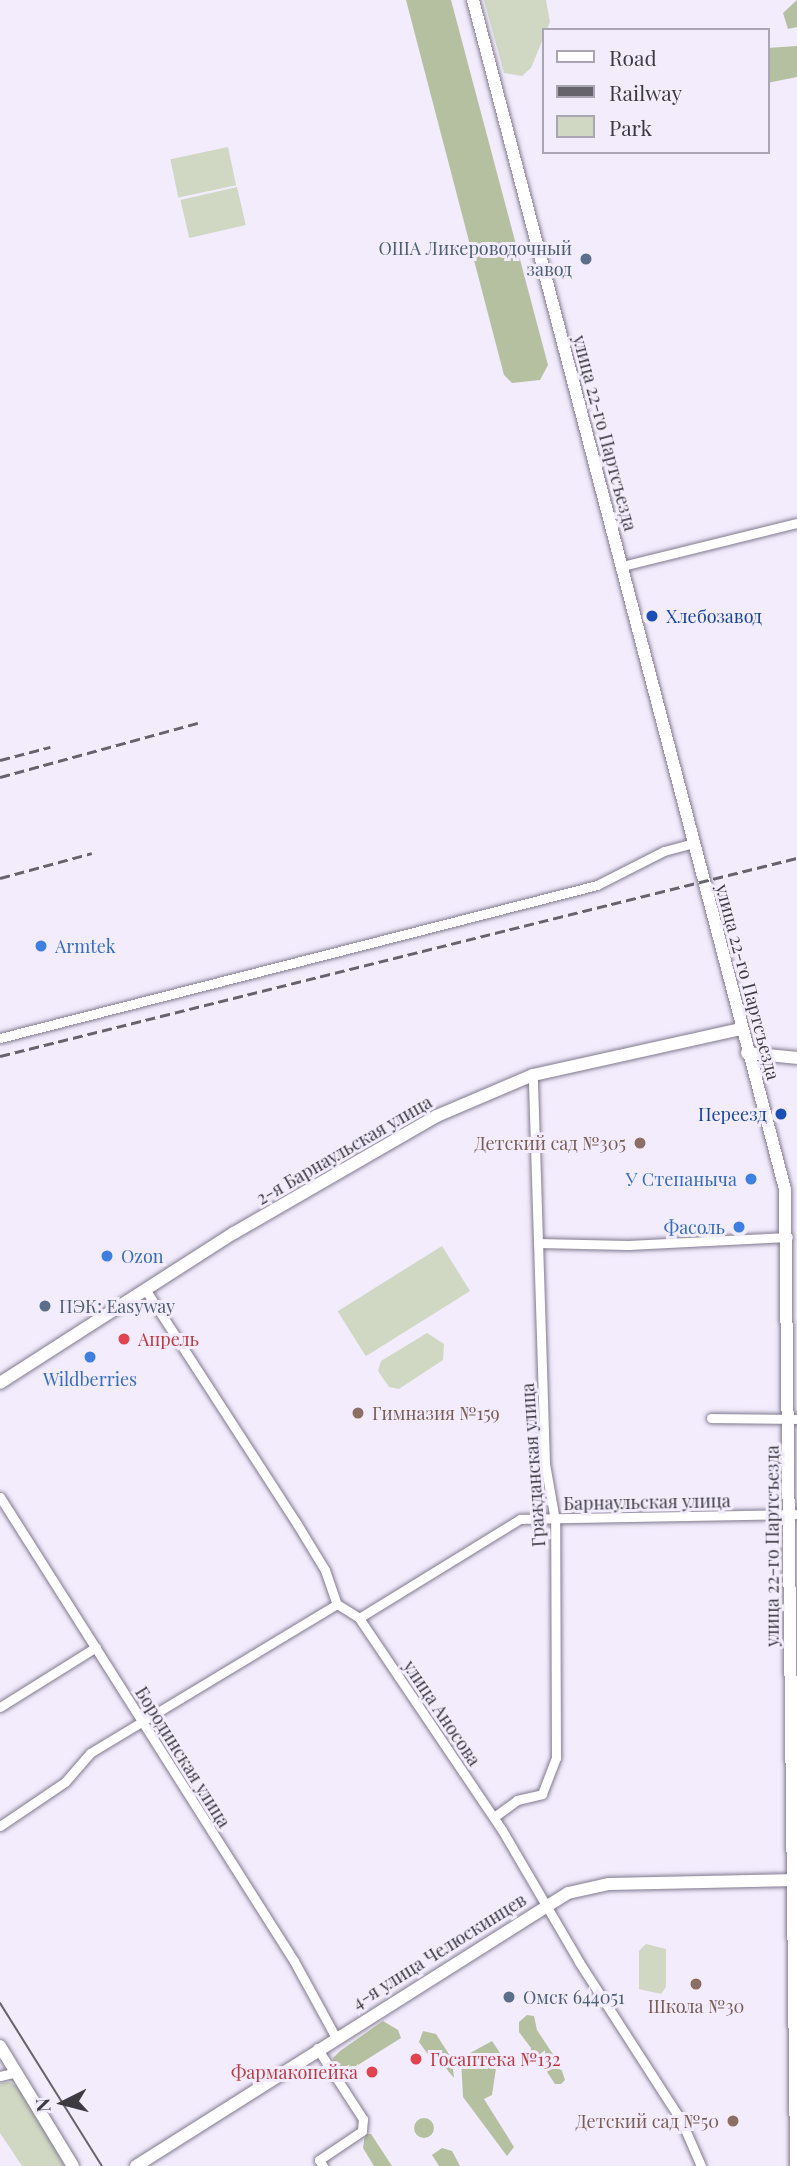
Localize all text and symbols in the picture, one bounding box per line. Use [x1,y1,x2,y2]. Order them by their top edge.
legend [542,28,769,154]
text: Road [609,43,657,71]
text: Railway [609,78,682,106]
text: Park [609,113,652,141]
place label: ОША Ликероводочный завод [378,238,572,280]
marker: ОША Ликероводочный завод [578,251,594,267]
street label: улица 22-го Партсъезда [568,333,642,533]
place label: Хлебозавод [666,605,762,627]
marker: Хлебозавод [644,608,660,624]
street label: улица 22-го Партсъезда [711,882,785,1082]
place label: Armtek [55,935,116,957]
marker: Armtek [33,938,49,954]
street label: 2-я Барнаульская улица [252,1091,436,1209]
place label: Переезд [698,1103,767,1125]
marker: Переезд [773,1106,789,1122]
place label: Детский сад №305 [474,1132,626,1154]
marker: Детский сад №305 [632,1135,648,1151]
place label: У Степаныча [626,1168,737,1190]
marker: У Степаныча [743,1171,759,1187]
place label: Фасоль [664,1216,725,1238]
marker: Фасоль [731,1219,747,1235]
place label: Ozon [121,1245,164,1267]
marker: Ozon [99,1248,115,1264]
place label: ПЭК: Easyway [59,1295,175,1317]
marker: ПЭК: Easyway [37,1298,53,1314]
place label: Апрель [138,1328,199,1350]
marker: Апрель [116,1331,132,1347]
marker: Wildberries [82,1349,98,1365]
place label: Wildberries [43,1368,137,1390]
street label: Гражданская улица [516,1382,550,1548]
place label: Гимназия №159 [372,1402,500,1424]
marker: Гимназия №159 [350,1405,366,1421]
street label: улица 22-го Партсъезда [761,1445,783,1647]
street label: Барнаульская улица [563,1490,731,1514]
street label: улица Аносова [399,1656,485,1770]
street label: Бородинская улица [131,1682,235,1832]
street label: 4-я улица Челюскинцев [348,1889,530,2013]
marker: Школа №30 [688,1976,704,1992]
place label: Омск 644051 [523,1986,625,2008]
marker: Омск 644051 [501,1989,517,2005]
place label: Школа №30 [648,1995,744,2017]
place label: Госаптека №132 [430,2048,561,2070]
marker: Госаптека №132 [408,2051,424,2067]
place label: Фармакопейка [231,2061,358,2083]
marker: Фармакопейка [364,2064,380,2080]
north arrow [28,2068,98,2138]
text: N [28,2097,56,2113]
place label: Детский сад №50 [576,2110,719,2132]
marker: Детский сад №50 [725,2113,741,2129]

